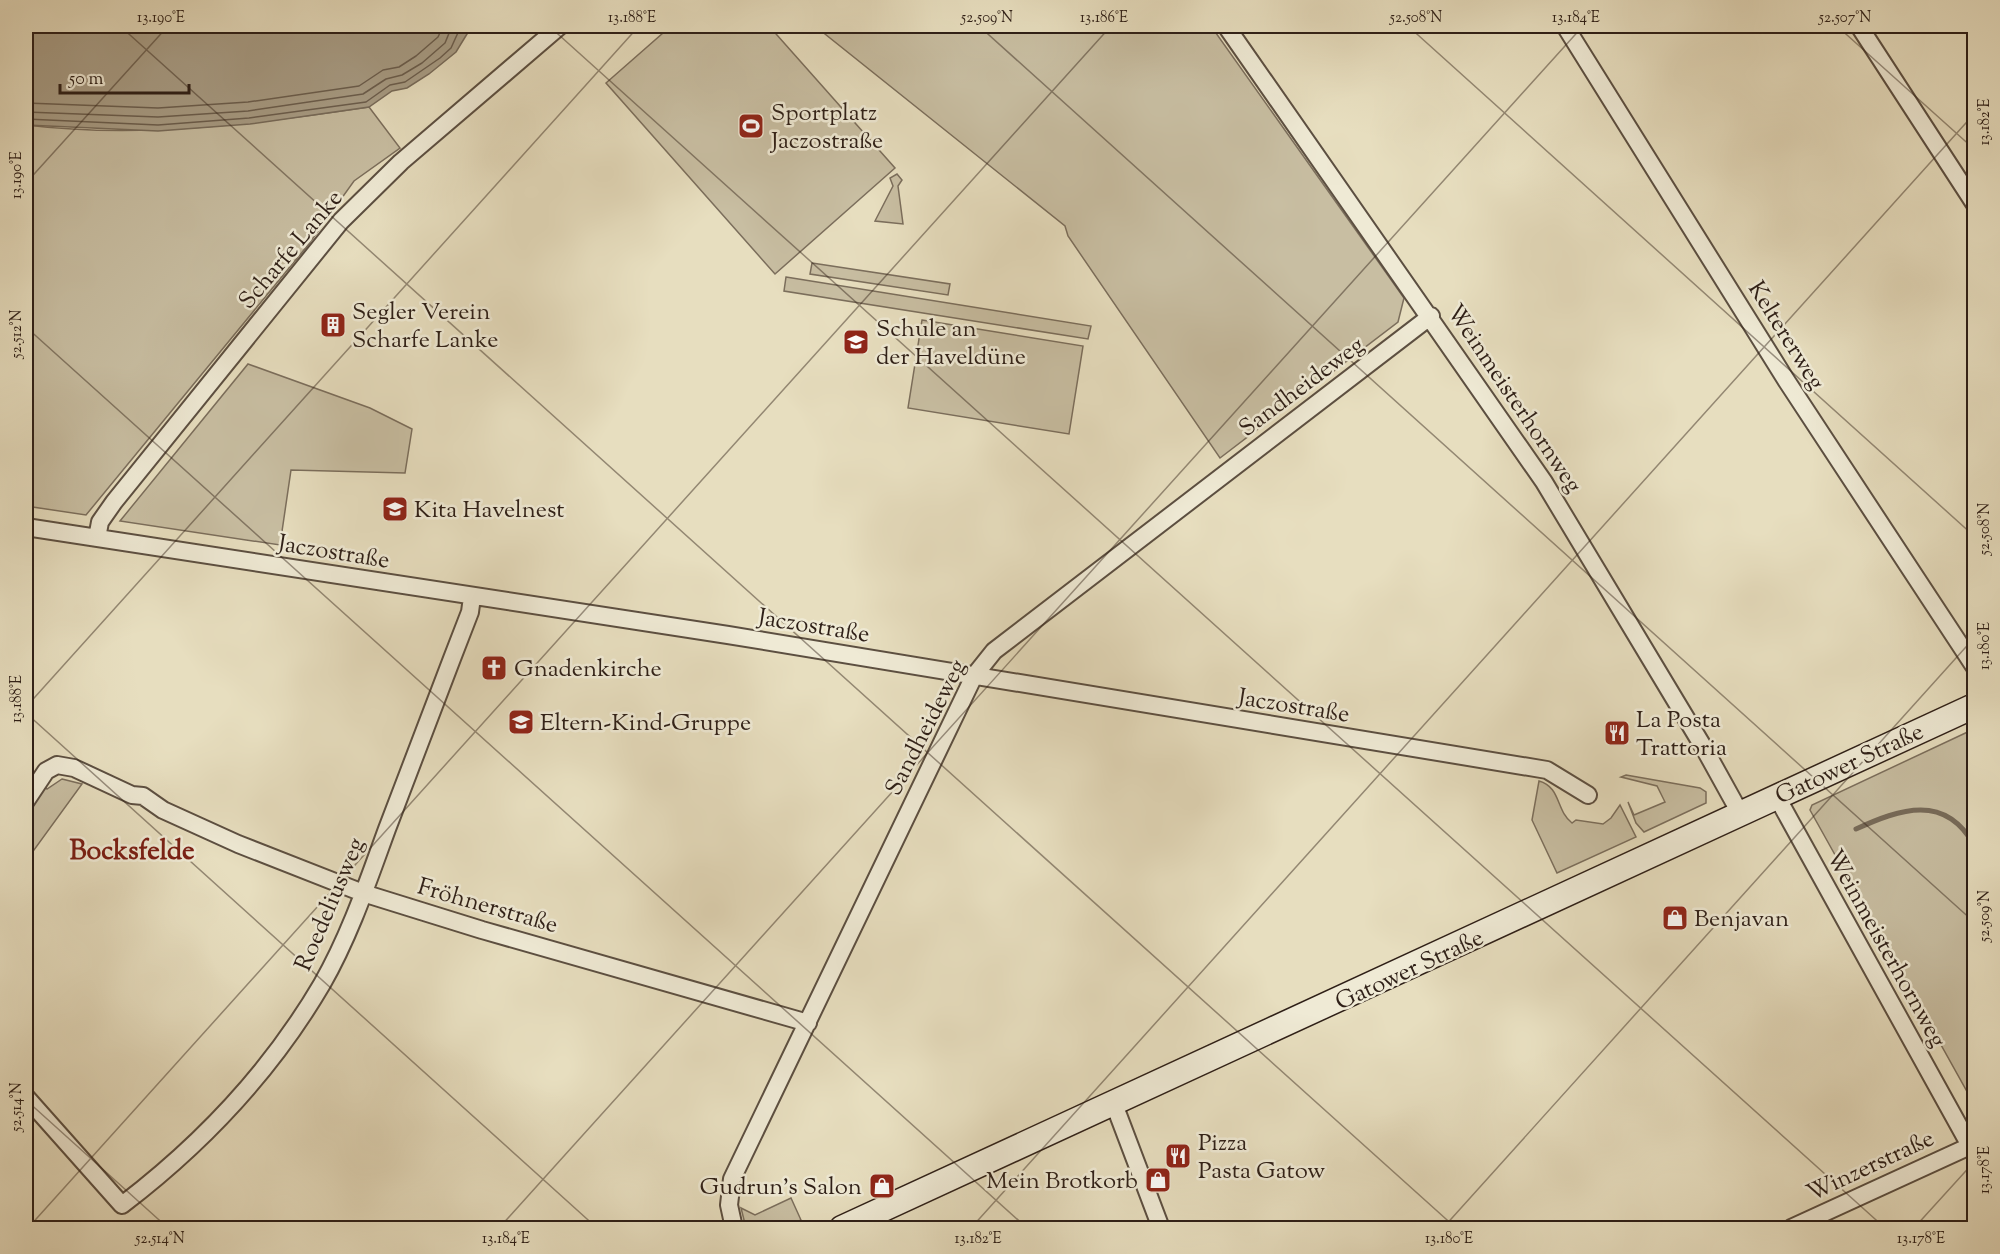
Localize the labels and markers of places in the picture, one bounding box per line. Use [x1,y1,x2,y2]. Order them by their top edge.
place label: Sportplatz Jaczostraße [769,97,883,159]
sports icon: Sportplatz Jaczostraße [736,111,766,141]
place label: Segler Verein Scharfe Lanke [352,296,498,358]
building icon: Segler Verein Scharfe Lanke [318,310,348,340]
place label: Schule an der Haveldüne [876,313,1026,375]
school or university icon: Schule an der Haveldüne [841,327,871,357]
school or university icon: Kita Havelnest [380,494,410,524]
place label: Kita Havelnest [414,494,565,528]
church icon: Gnadenkirche [479,653,509,683]
place label: Gnadenkirche [514,653,662,687]
place label: La Posta Trattoria [1636,704,1727,766]
school or university icon: Eltern-Kind-Gruppe [506,707,536,737]
place label: Eltern-Kind-Gruppe [540,707,751,741]
restaurant icon: La Posta Trattoria [1602,718,1632,748]
shop icon: Benjavan [1660,903,1690,933]
place label: Benjavan [1694,903,1789,937]
place label: Pizza Pasta Gatow [1198,1127,1325,1189]
restaurant icon: Pizza Pasta Gatow [1163,1141,1193,1171]
place label: Mein Brotkorb [986,1165,1138,1199]
shop icon: Mein Brotkorb [1143,1165,1173,1195]
place label: Gudrun's Salon [700,1171,862,1205]
shop icon: Gudrun's Salon [867,1171,897,1201]

